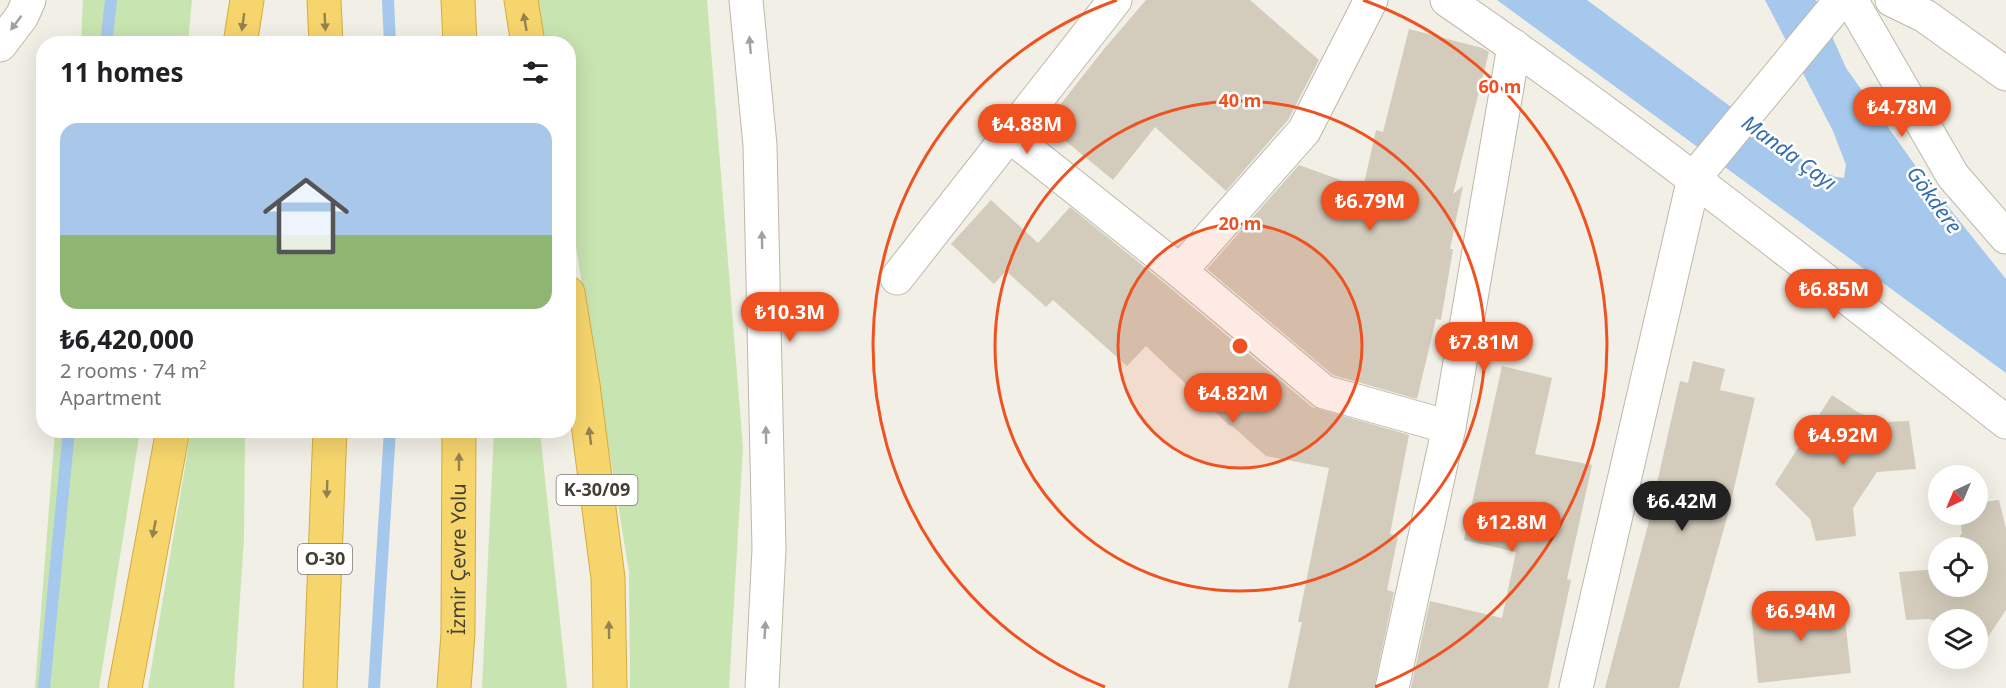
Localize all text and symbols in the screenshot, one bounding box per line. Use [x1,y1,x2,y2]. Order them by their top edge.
one-way arrow [239,12,248,31]
one-way arrow [321,12,330,31]
one-way arrow [520,12,529,31]
one-way arrow [10,15,22,31]
one-way arrow [746,36,755,55]
text: 11 homes [60,54,184,90]
icon: filters [519,56,552,89]
text: 60 m [1479,74,1521,98]
pin: ₺4.78M [1853,87,1951,138]
text: 40 m [1219,88,1261,112]
text: ₺4.78M [1867,93,1937,120]
pin: ₺4.88M [978,104,1076,155]
water label: Manda Çayı [1737,108,1843,196]
text: ₺4.88M [992,110,1062,137]
water label: Gökdere [1901,160,1969,239]
icon: home [252,162,360,270]
pin: ₺6.79M [1321,181,1419,232]
text: ₺6.79M [1335,187,1405,214]
text: 20 m [1219,211,1261,235]
one-way arrow [757,230,767,249]
pin: ₺6.85M [1785,269,1883,320]
text: ₺6.85M [1799,275,1869,302]
pin: ₺10.3M [741,292,839,343]
text: ₺10.3M [755,298,825,325]
text: ₺6,420,000 [60,321,194,357]
pin: ₺7.81M [1435,322,1533,373]
text: ₺7.81M [1449,328,1519,355]
centre of rings [1230,336,1250,356]
text: 2 rooms · 74 m² [60,357,207,384]
pin: ₺4.82M [1184,373,1282,424]
text: ₺4.82M [1198,379,1268,406]
text: Apartment [60,384,161,411]
pin: ₺4.92M [1794,415,1892,466]
text: ₺4.92M [1808,421,1878,448]
one-way arrow [762,425,771,444]
one-way arrow [585,426,595,445]
one-way arrow [454,452,464,471]
north arrow [1928,465,1988,525]
map controls [1928,465,1988,669]
road number: K-30/09 [556,475,638,505]
one-way arrow [323,479,332,498]
pin: ₺6.42M [1633,481,1731,532]
street label: İzmir Çevre Yolu [444,483,472,635]
text: ₺6.42M [1647,487,1717,514]
pin: ₺12.8M [1463,502,1561,553]
text: ₺12.8M [1477,508,1547,535]
one-way arrow [149,520,158,539]
button: locate [1928,537,1988,597]
road number: O-30 [298,544,352,574]
pin: ₺6.94M [1752,591,1850,642]
text: ₺6.94M [1766,597,1836,624]
button: layers [1928,609,1988,669]
one-way arrow [604,620,614,639]
one-way arrow [761,620,770,639]

